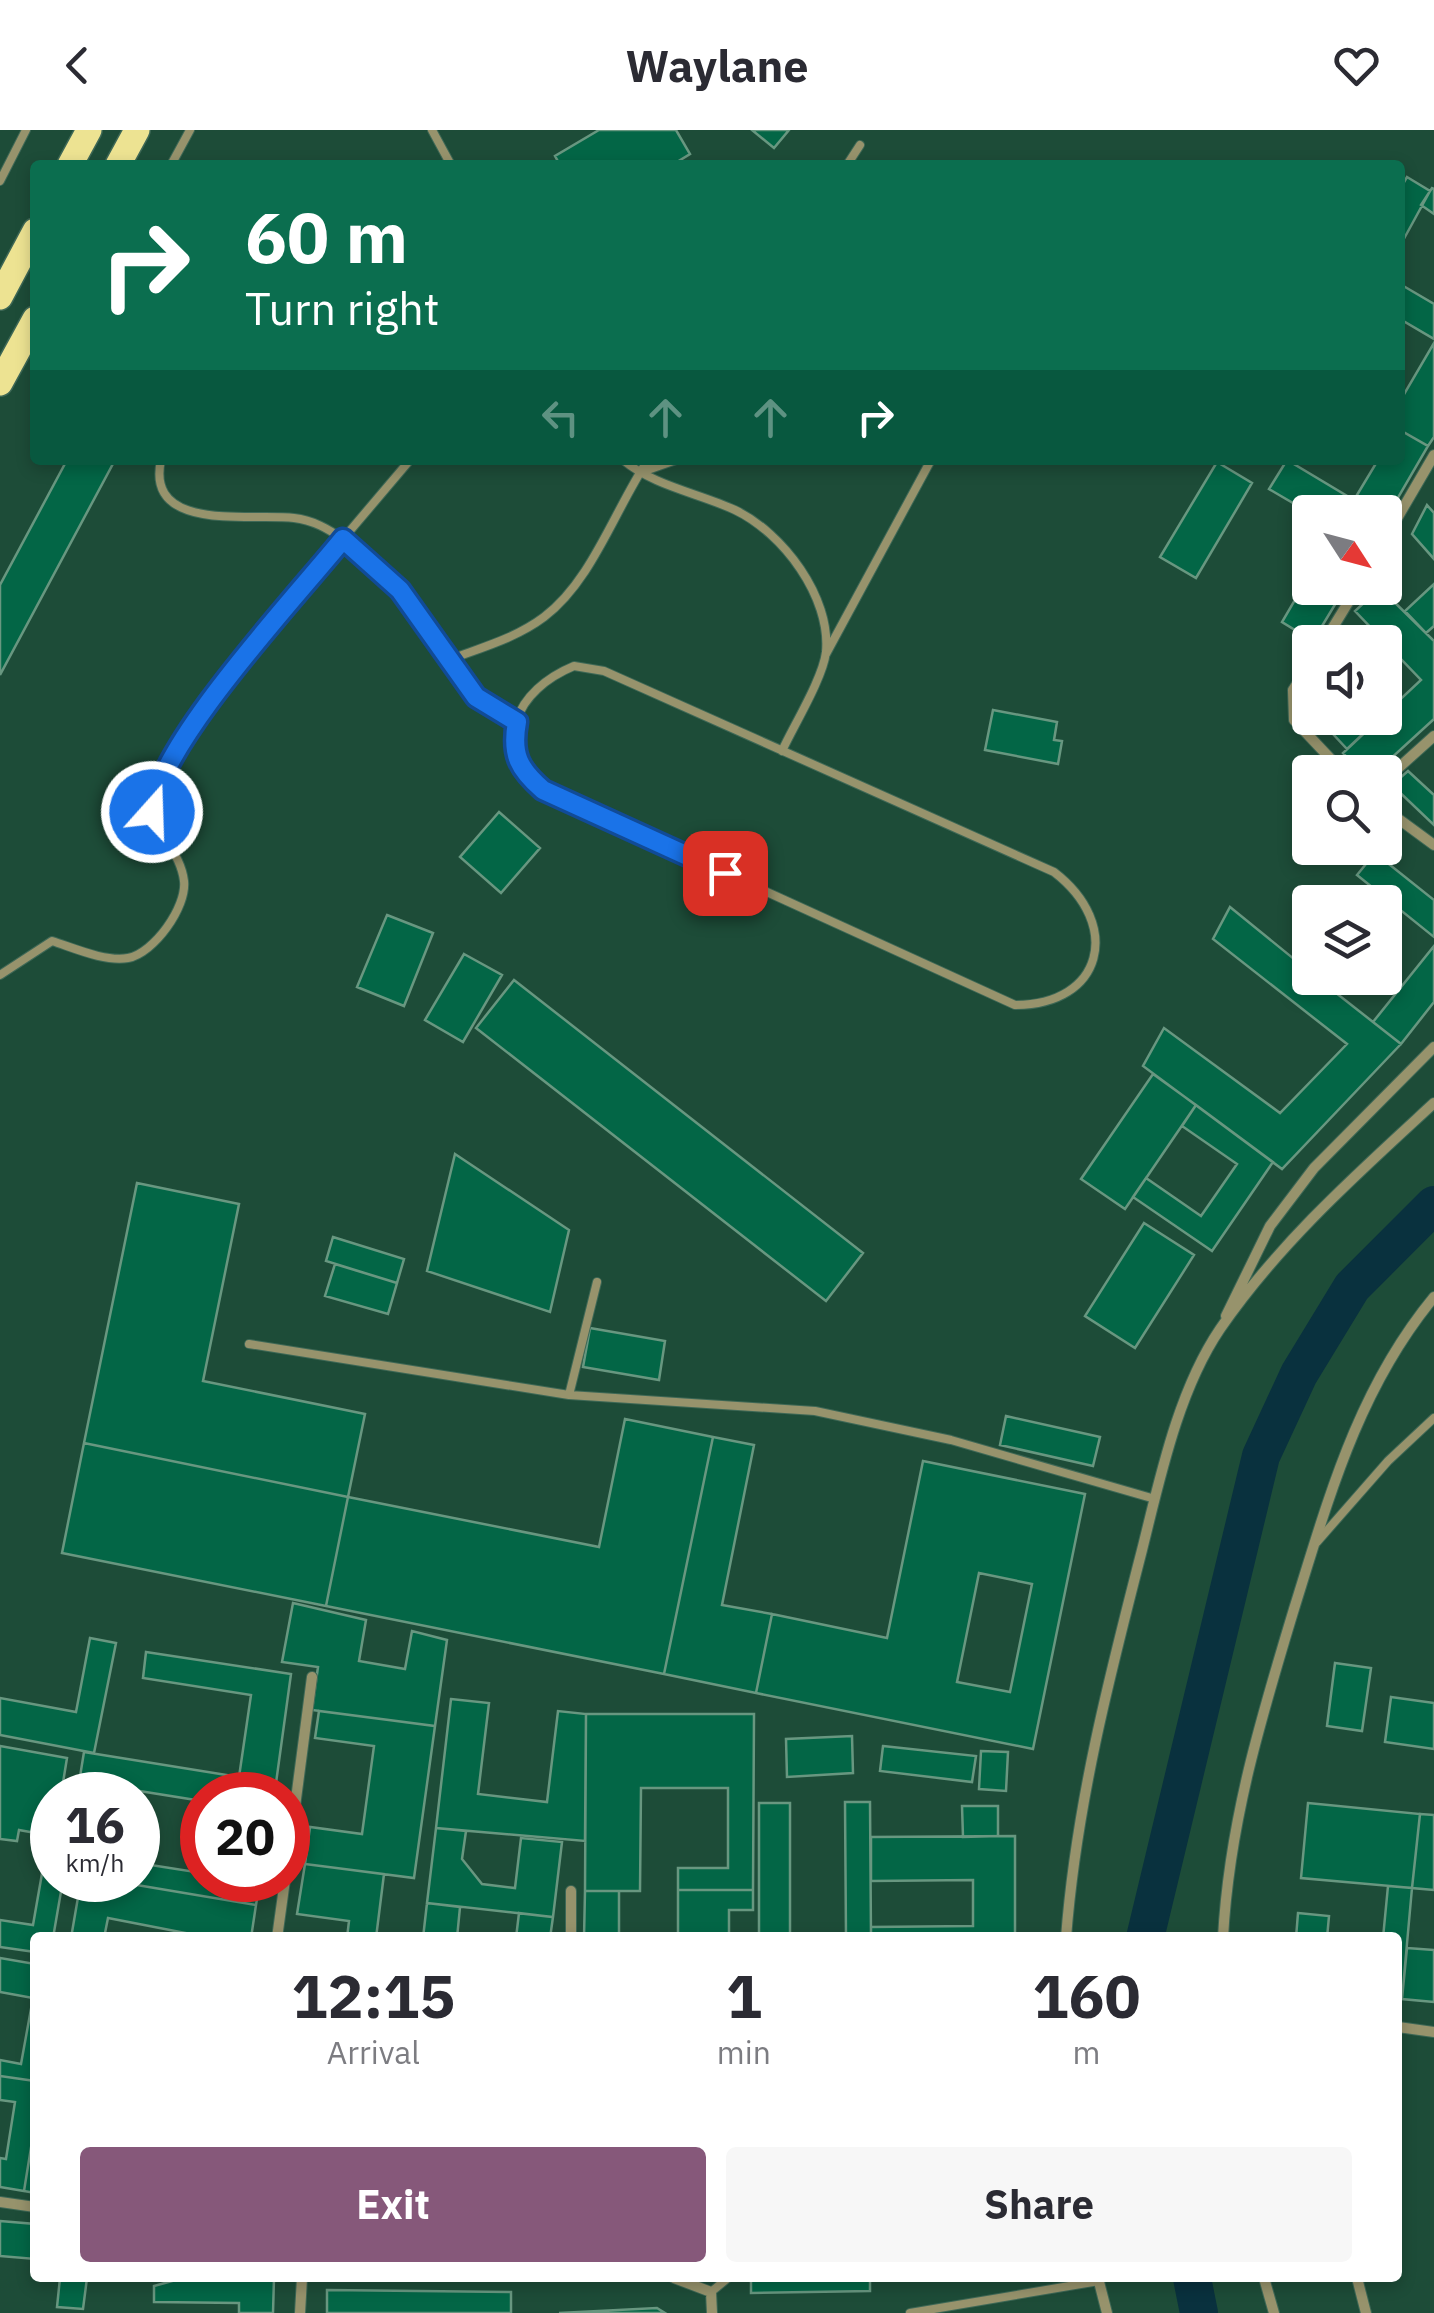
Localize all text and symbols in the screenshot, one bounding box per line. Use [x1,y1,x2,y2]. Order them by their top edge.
text: Waylane [625,36,809,94]
icon: back [50,38,105,93]
icon: heart [1329,38,1384,93]
text: 60 m [245,191,408,282]
icon: right [80,200,210,330]
text: Turn right [245,279,440,337]
icon: left [533,390,588,445]
icon: ahead [638,390,693,445]
icon: ahead [743,390,798,445]
icon: right [848,390,903,445]
north arrow [1292,495,1402,605]
map controls [1292,495,1402,995]
button: sound [1292,625,1402,735]
button: search [1292,755,1402,865]
position arrow [100,760,204,864]
pin [683,831,768,916]
icon: arrive [698,846,753,901]
button: layers [1292,885,1402,995]
speed limit sign: 20 [180,1772,310,1902]
text: 16 [65,1792,125,1857]
text: km/h [66,1846,124,1879]
text: 12:15 [292,1956,455,2035]
text: 1 [726,1956,762,2035]
text: 160 [1032,1956,1140,2035]
text: Arrival [327,2031,420,2073]
text: min [717,2031,771,2073]
text: m [1073,2031,1100,2073]
button: Exit [80,2147,706,2262]
button: Share [726,2147,1352,2262]

